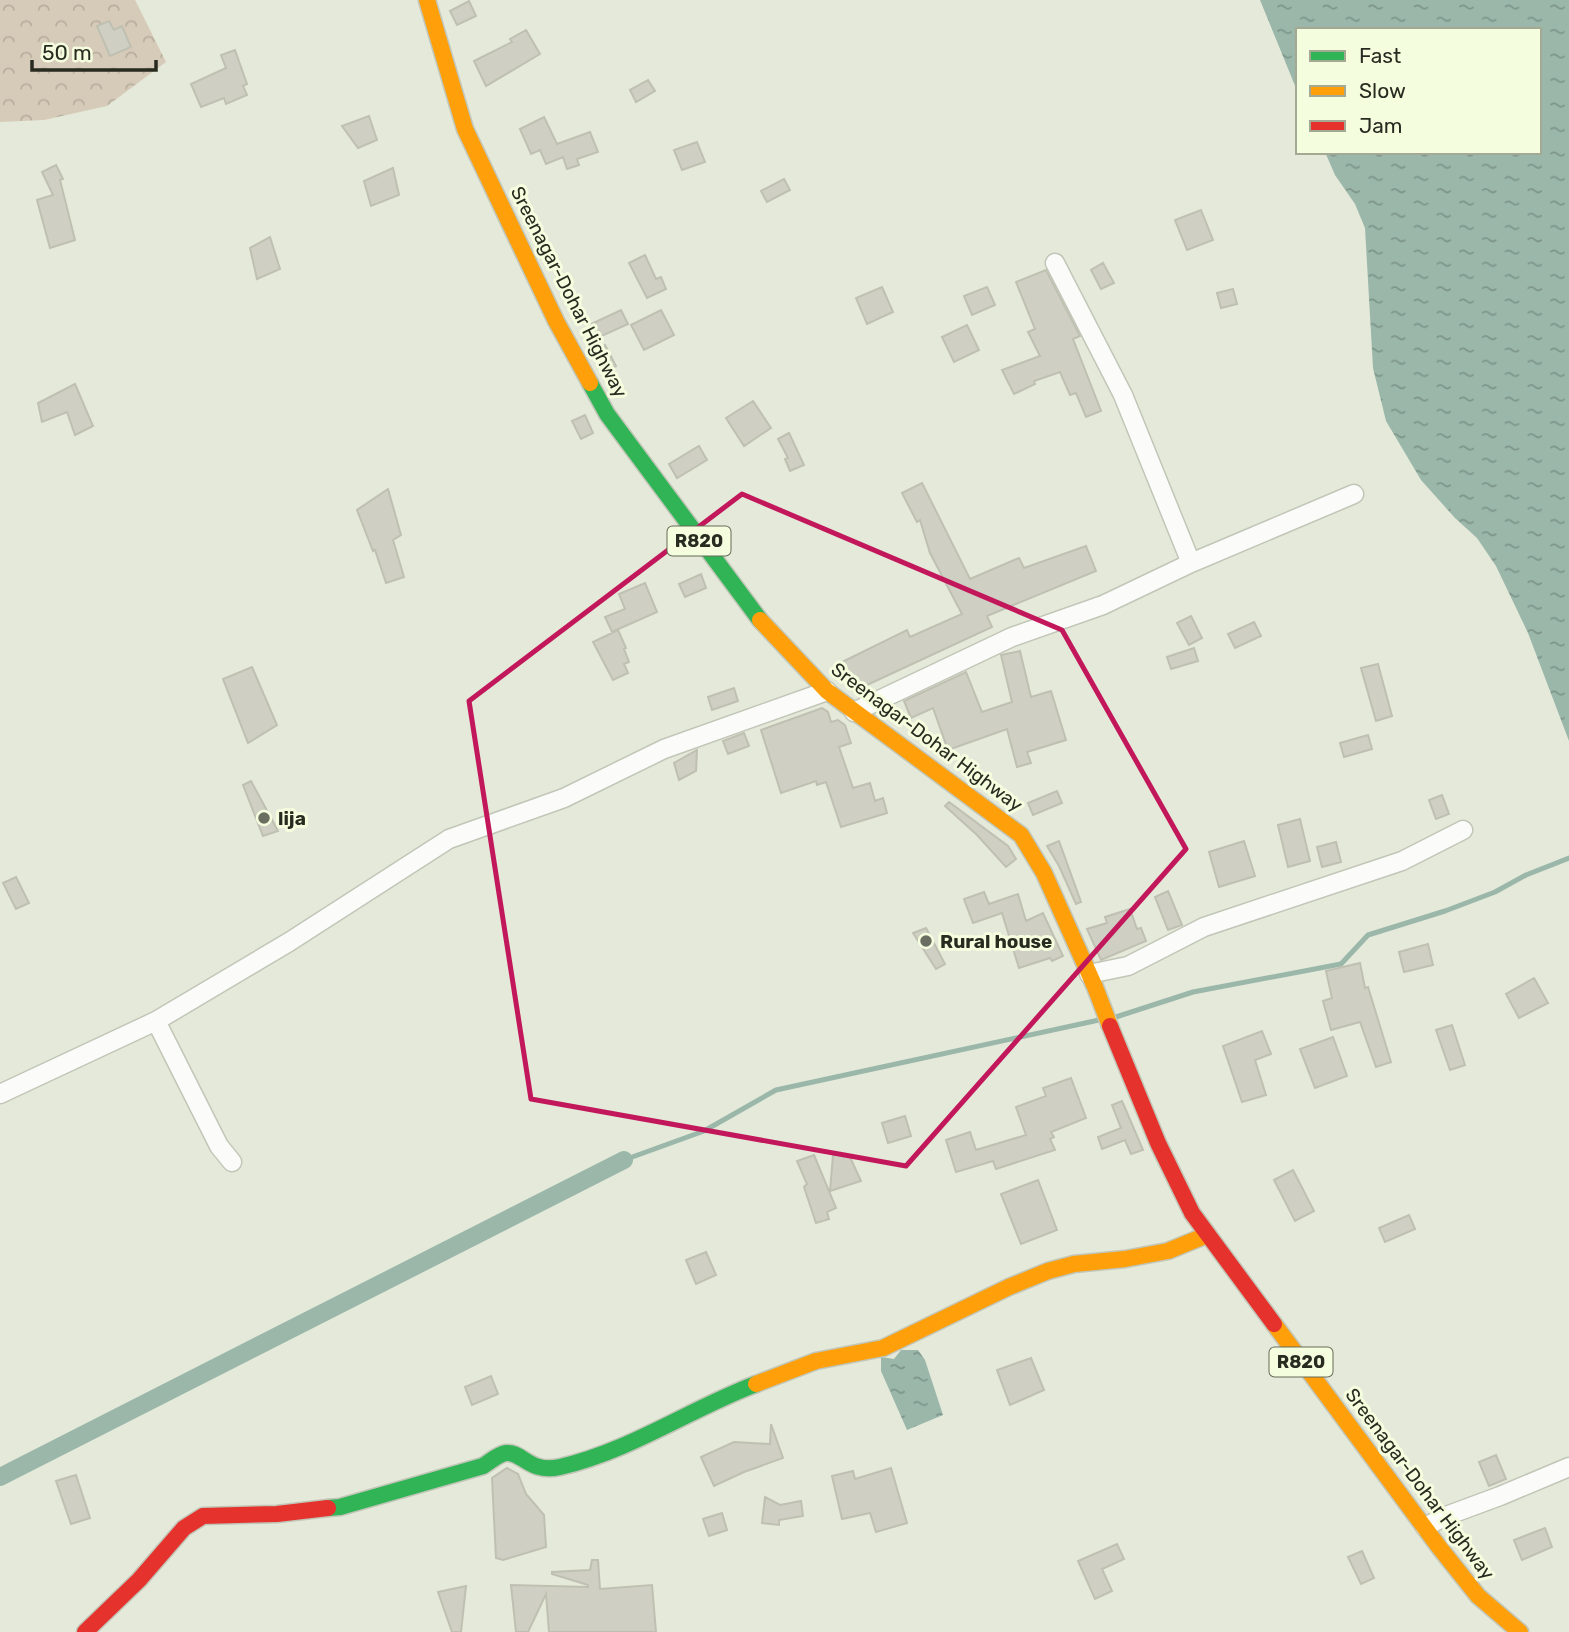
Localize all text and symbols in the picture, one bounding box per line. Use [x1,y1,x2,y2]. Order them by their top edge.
scale bar [32,28,156,72]
legend [1296,28,1541,154]
text: 50 m [42,40,92,65]
text: Fast [1359,43,1401,68]
text: Slow [1359,78,1406,103]
text: Jam [1359,113,1403,138]
street label: Sreenagar-Dohar Highway [506,183,632,401]
road number: R820 [668,526,730,556]
street label: Sreenagar-Dohar Highway [827,658,1027,816]
place label: lija [278,807,306,830]
marker: lija [256,810,272,826]
place label: Rural house [940,930,1052,953]
marker: Rural house [918,933,934,949]
road number: R820 [1270,1348,1332,1377]
street label: Sreenagar-Dohar Highway [1341,1384,1499,1584]

